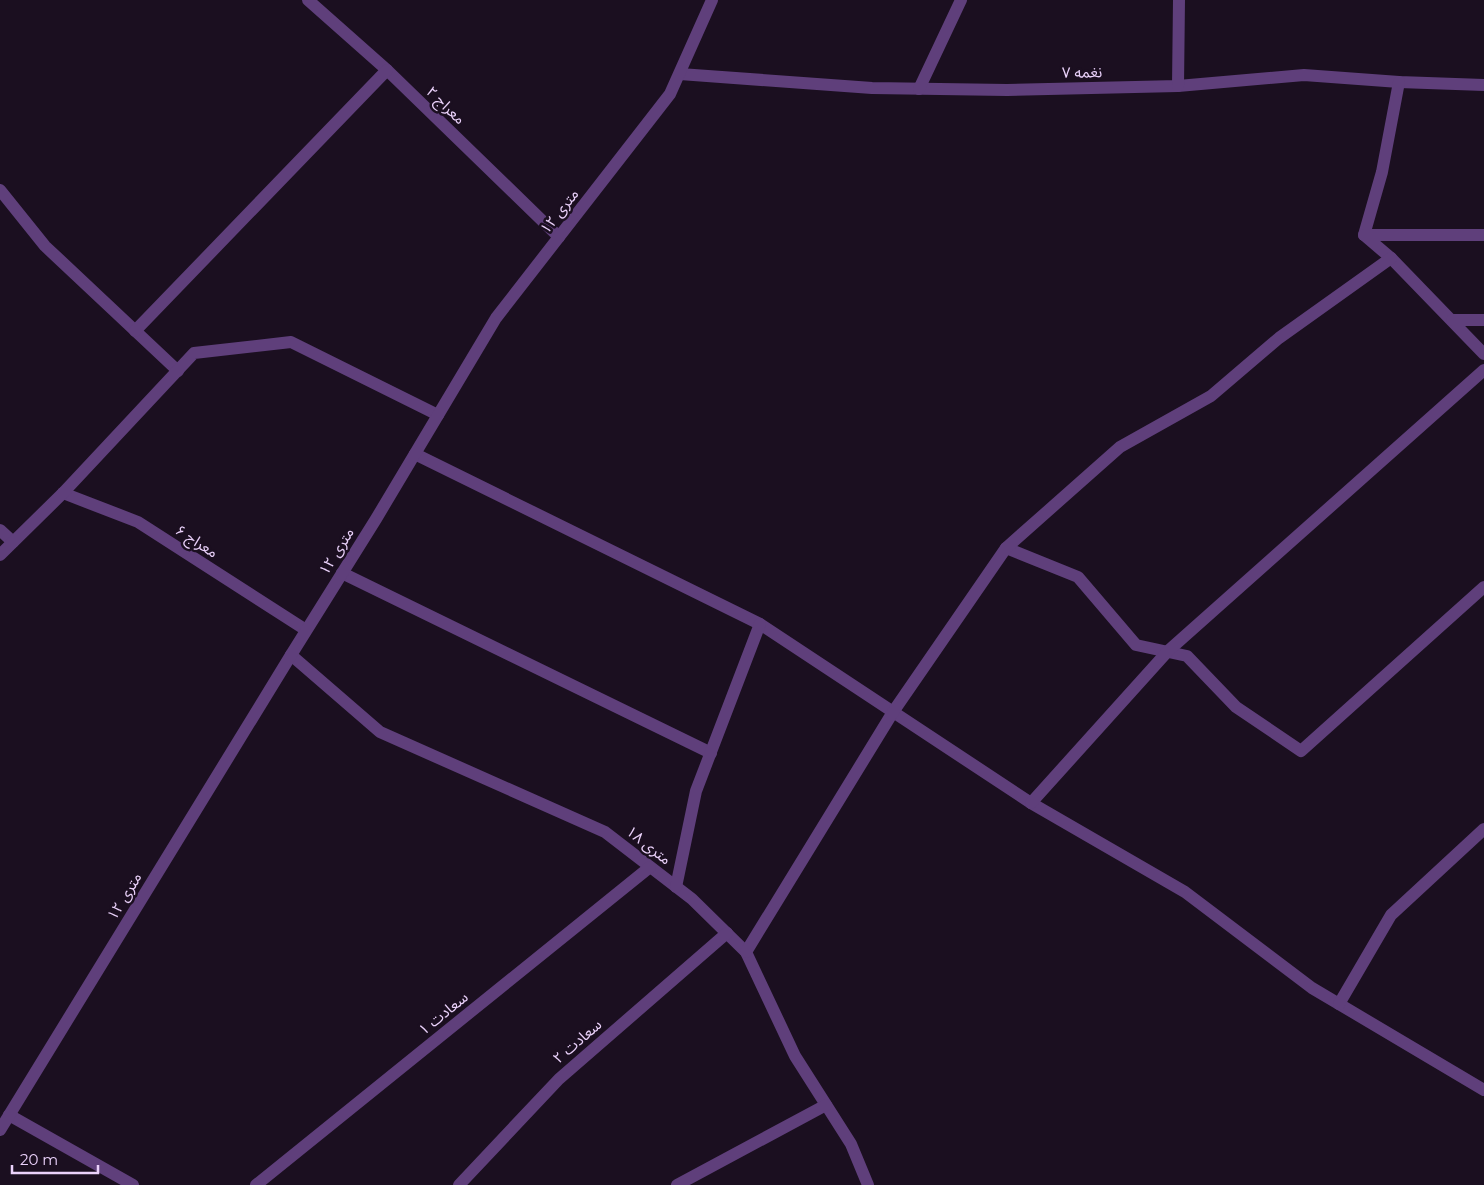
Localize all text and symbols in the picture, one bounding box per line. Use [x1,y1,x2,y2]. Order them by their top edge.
street label: نغمه ۷ [1062,62,1102,82]
street label: معراج ۲ [420,82,469,130]
street label: ۱۲ متری [536,185,582,237]
street label: معراج ۶ [171,520,222,564]
street label: ۱۲ متری [314,524,358,578]
street label: ۱۸ متری [623,822,675,868]
street label: ۱۲ متری [102,869,146,923]
street label: سعادت ۱ [414,987,472,1039]
street label: سعادت ۲ [549,1014,605,1067]
scale bar [12,1142,99,1174]
text: 20 m [20,1150,58,1169]

